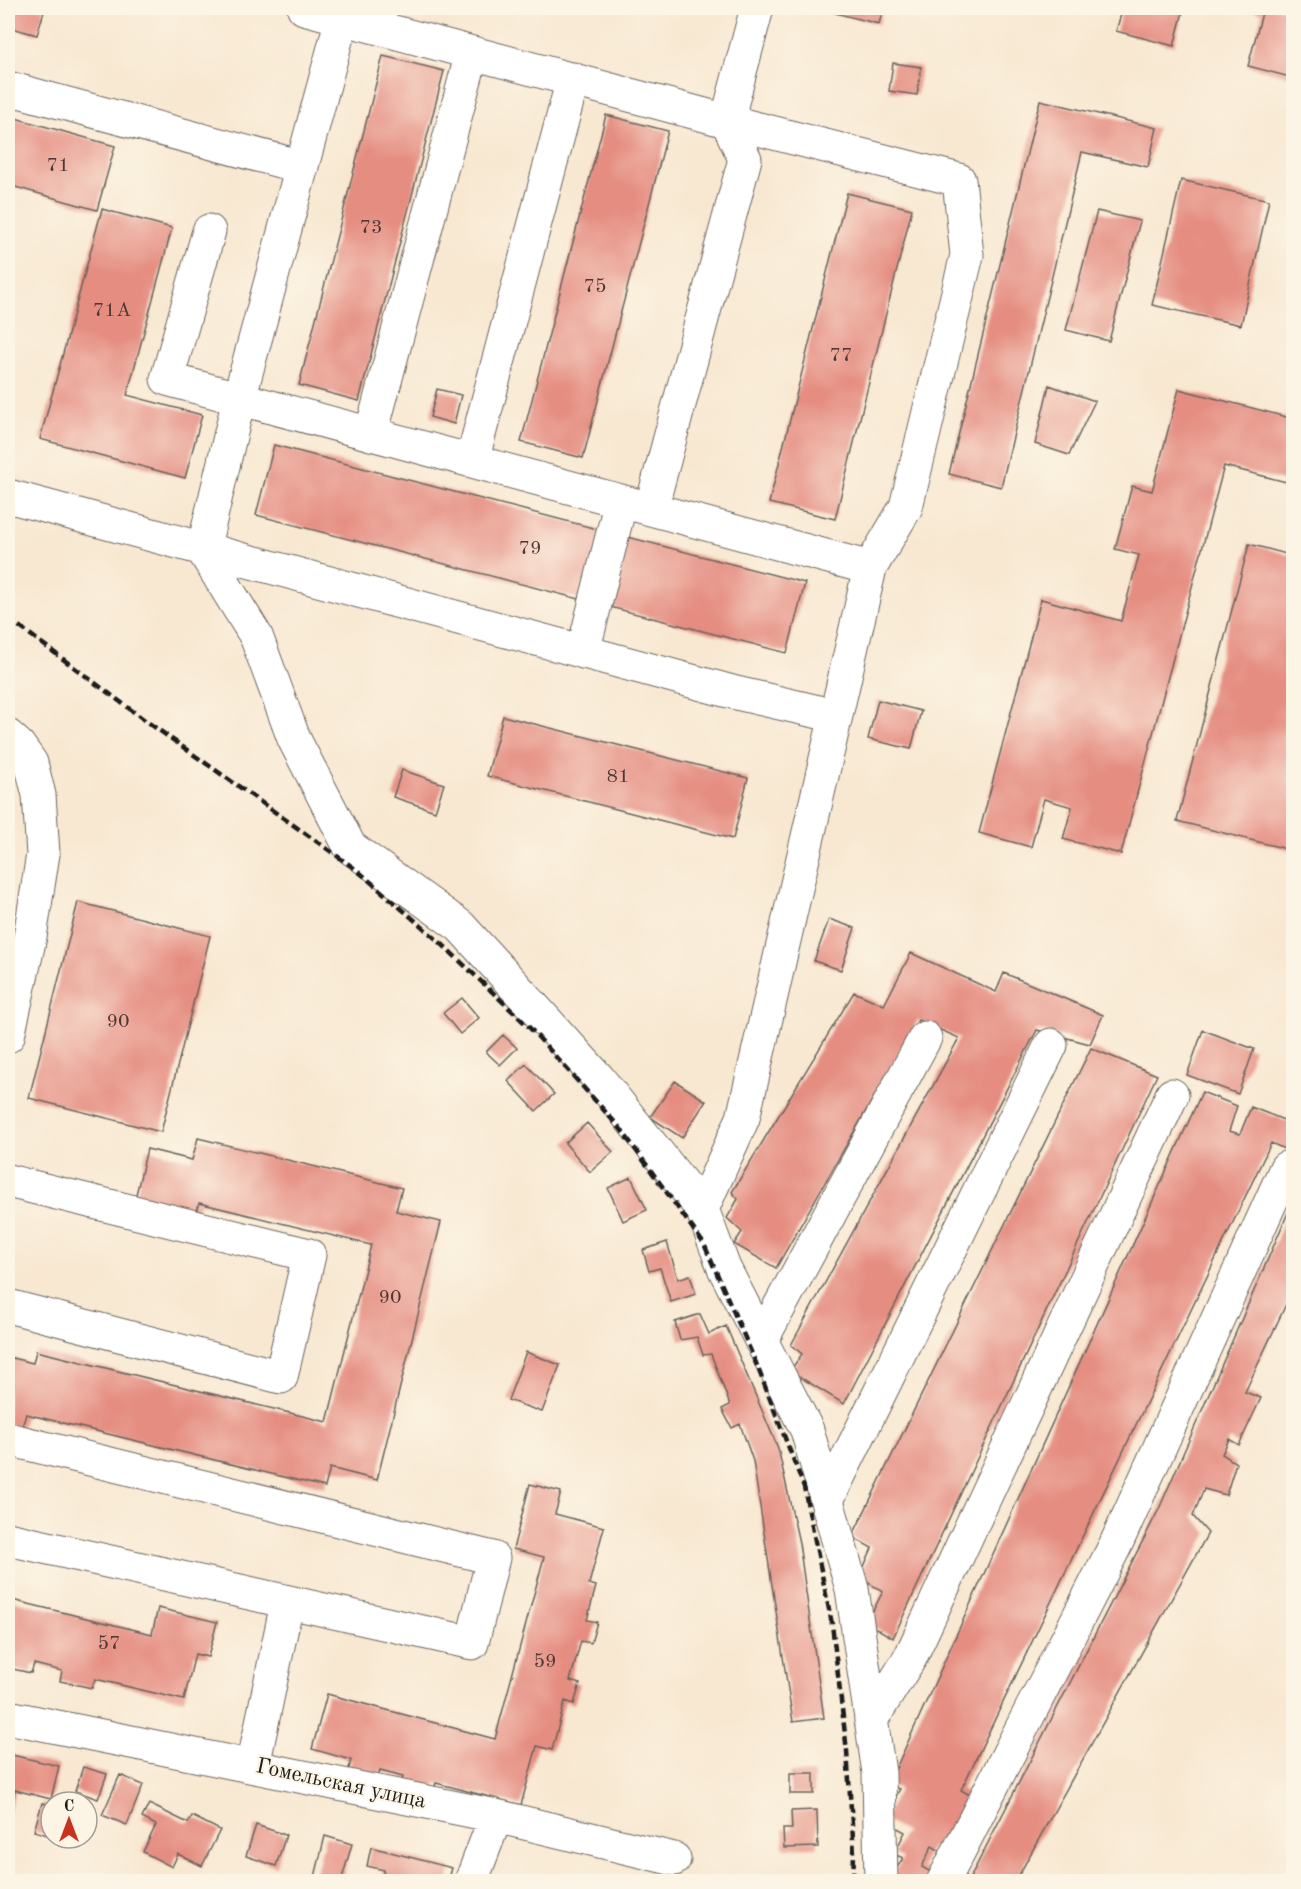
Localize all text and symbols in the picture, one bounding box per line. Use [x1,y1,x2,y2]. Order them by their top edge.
house number: 71 [46,156,70,176]
house number: 73 [359,218,383,238]
house number: 75 [583,277,607,297]
house number: 71А [93,301,131,321]
house number: 77 [829,346,853,366]
house number: 79 [518,539,542,559]
house number: 81 [606,767,630,787]
house number: 90 [106,1012,130,1032]
house number: 90 [378,1288,402,1308]
house number: 57 [97,1634,121,1654]
house number: 59 [533,1652,557,1672]
street label: Гомельская улица [254,1755,428,1813]
north arrow [39,1790,99,1850]
text: С [64,1799,74,1815]

